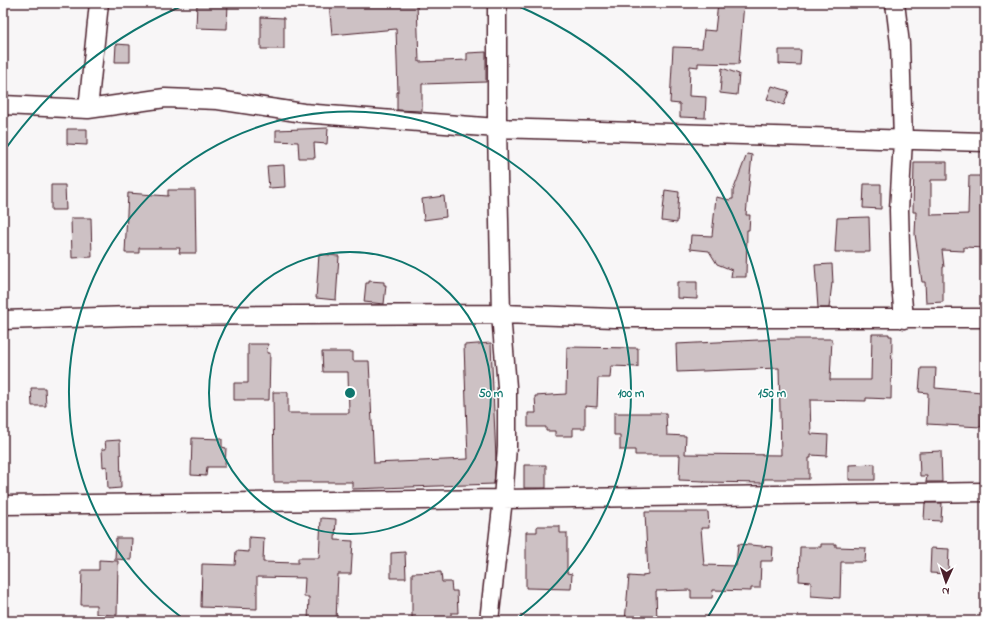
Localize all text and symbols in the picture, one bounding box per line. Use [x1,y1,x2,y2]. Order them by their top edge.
text: 50 m [479,385,504,403]
text: 100 m [618,385,645,403]
text: 150 m [758,385,787,403]
centre of rings [343,386,357,400]
north arrow [926,562,966,602]
text: N [941,583,950,599]

